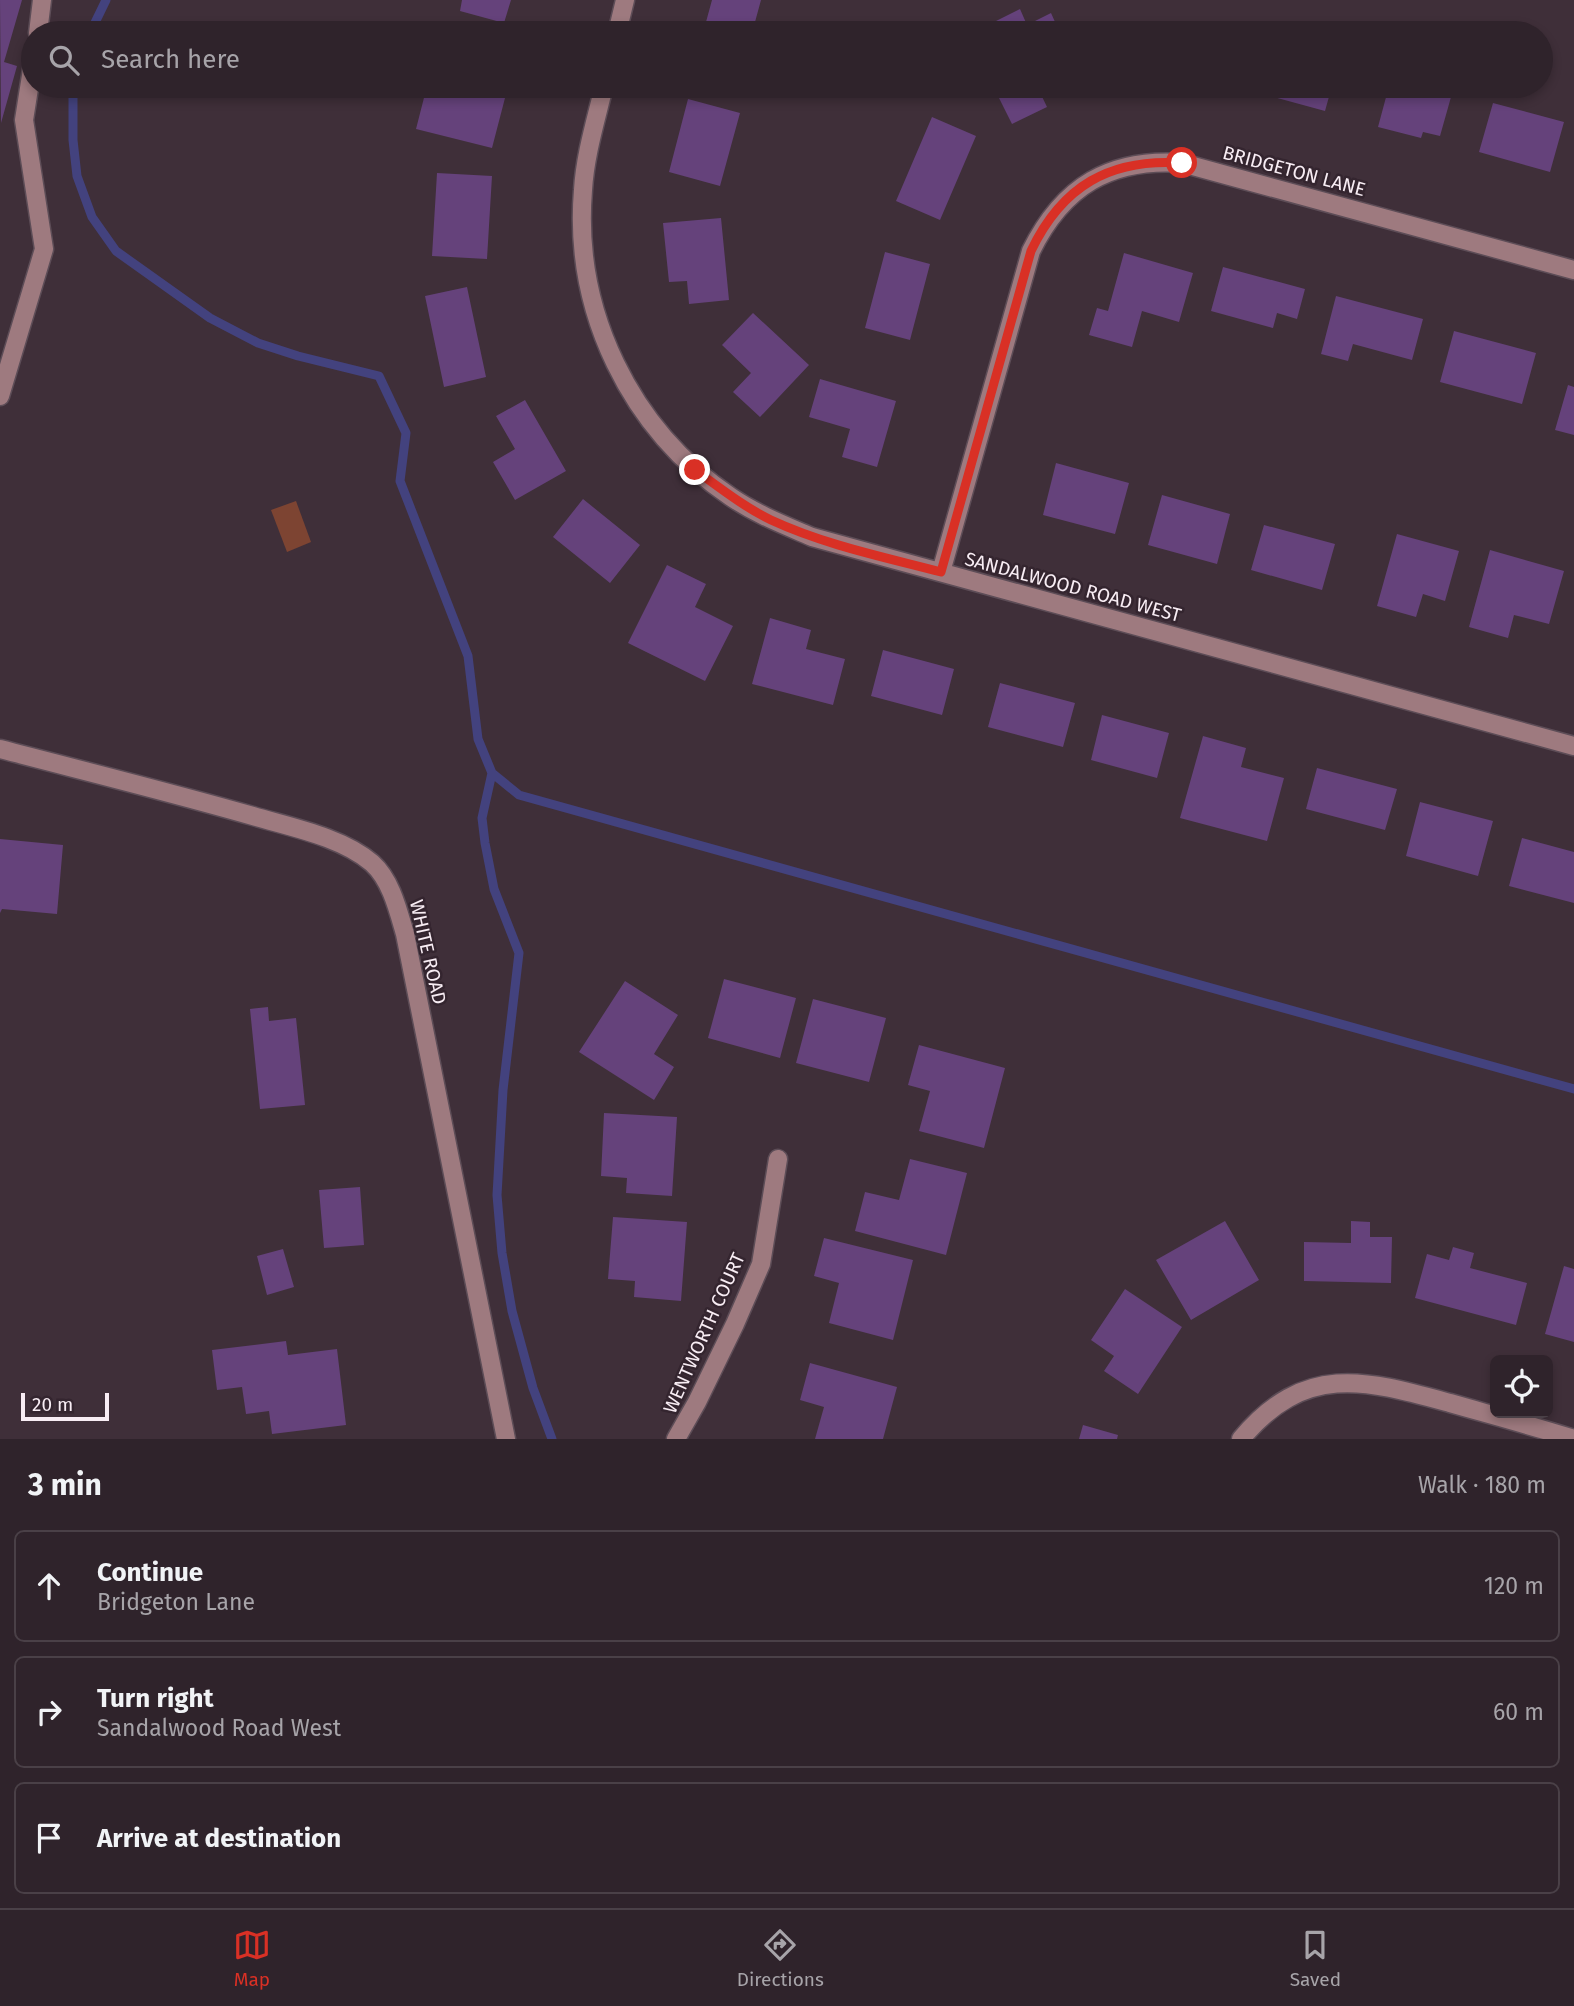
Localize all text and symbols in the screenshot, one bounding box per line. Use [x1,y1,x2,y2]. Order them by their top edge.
search box [21,21,1553,98]
icon: search [45,41,83,79]
text: Search here [101,44,240,75]
street label: BRIDGETON LANE [1220,141,1368,201]
route start [1166,147,1197,178]
route end [679,454,710,485]
street label: SANDALWOOD ROAD WEST [962,547,1184,627]
street label: WHITE ROAD [405,897,451,1007]
street label: WENTWORTH COURT [658,1249,750,1417]
map controls [1490,1355,1553,1418]
button: locate [1490,1355,1553,1418]
scale bar [21,1390,108,1422]
text: 20 m [32,1393,73,1416]
text: 3 min [28,1467,102,1503]
text: Walk · 180 m [1418,1471,1546,1499]
text: Continue [97,1557,203,1588]
icon: ahead [30,1567,68,1605]
text: 120 m [1484,1572,1544,1600]
text: Bridgeton Lane [97,1588,255,1616]
text: Turn right [97,1683,214,1714]
icon: right [30,1693,68,1731]
text: 60 m [1493,1698,1544,1726]
text: Sandalwood Road West [97,1714,341,1742]
icon: arrive [30,1819,68,1857]
text: Arrive at destination [97,1823,341,1854]
tab: Map [233,1926,271,1991]
tab: Directions [737,1926,824,1991]
tab: Saved [1290,1926,1341,1991]

